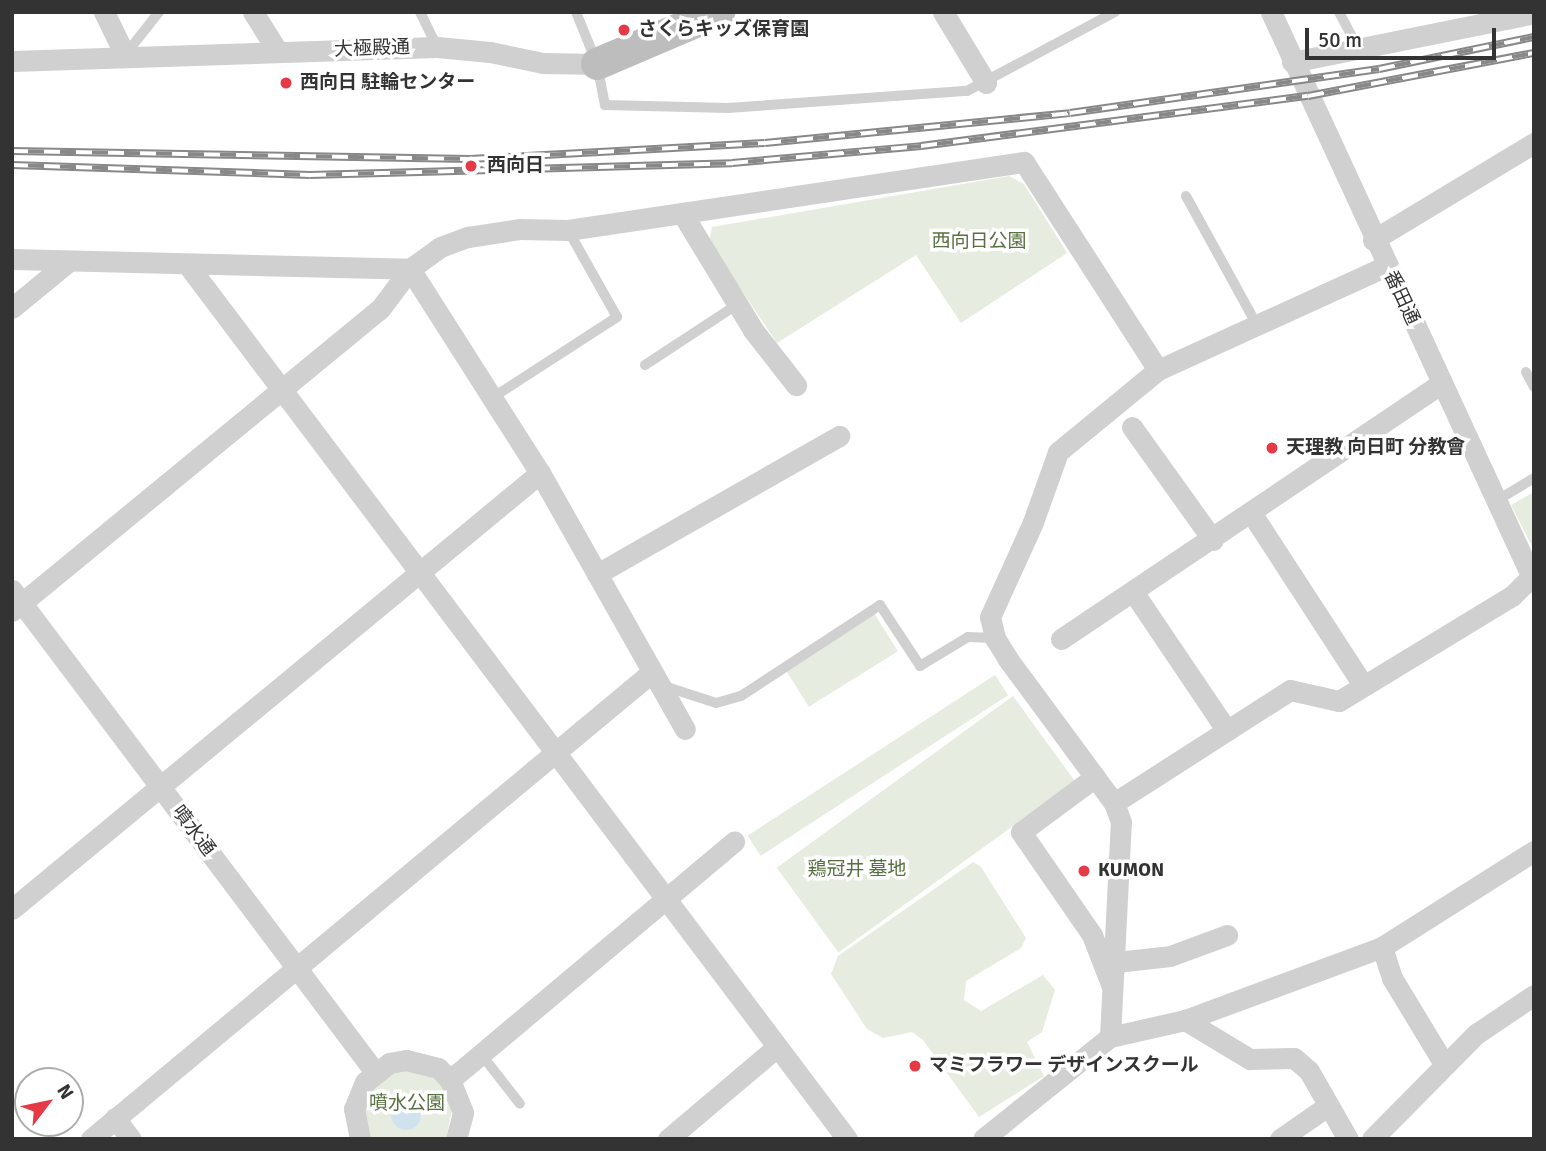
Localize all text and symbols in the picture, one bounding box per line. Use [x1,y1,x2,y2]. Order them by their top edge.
scale bar [1308,14,1499,58]
place label: さくらキッズ保育園 [638,19,809,41]
marker: さくらキッズ保育園 [616,22,632,38]
text: 50 m [1318,27,1362,53]
street label: 大極殿通 [334,36,410,62]
place label: 西向日 駐輪センター [300,72,475,94]
marker: 西向日 駐輪センター [278,75,294,91]
place label: 西向日 [487,155,544,177]
marker: 西向日 [461,156,481,176]
park label: 西向日公園 [932,231,1026,253]
street label: 番田通 [1379,267,1423,329]
place label: 天理教 向日町 分教會 [1286,437,1465,459]
marker: 天理教 向日町 分教會 [1264,440,1280,456]
street label: 噴水通 [167,801,219,861]
park label: 鶏冠井 墓地 [807,859,907,881]
place label: KUMON [1098,860,1164,882]
marker: KUMON [1076,863,1092,879]
place label: マミフラワー デザインスクール [929,1055,1199,1077]
marker: マミフラワー デザインスクール [907,1058,923,1074]
north arrow [14,1067,84,1137]
text: N [51,1080,79,1104]
park label: 噴水公園 [369,1093,445,1115]

